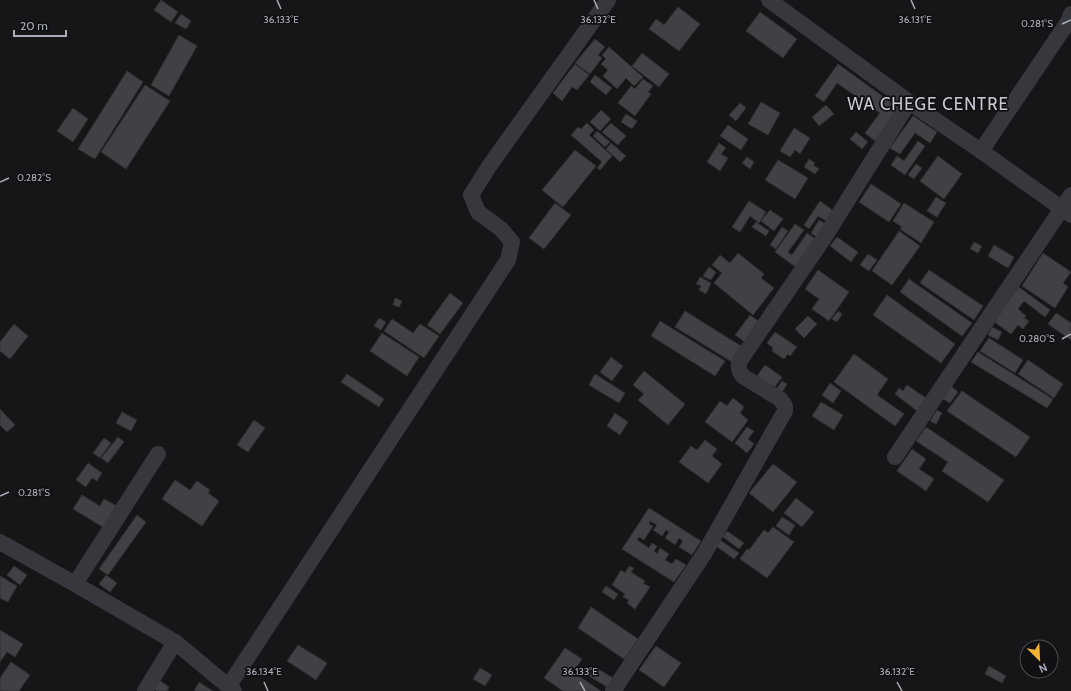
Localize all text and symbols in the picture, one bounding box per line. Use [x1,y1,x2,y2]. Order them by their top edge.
scale bar [14,12,66,38]
text: 36.133°E [263,13,299,26]
text: 36.132°E [580,13,616,26]
text: 36.131°E [898,13,932,26]
text: 0.281°S [1021,17,1053,30]
text: 20 m [20,18,48,33]
district label: WA CHEGE CENTRE [847,94,1009,114]
text: 0.282°S [17,171,51,184]
text: 0.280°S [1019,332,1055,345]
text: 0.281°S [18,486,50,499]
north arrow [1019,639,1059,679]
text: N [1037,660,1049,676]
text: 36.134°E [246,665,282,678]
text: 36.133°E [562,665,598,678]
text: 36.132°E [879,665,915,678]

